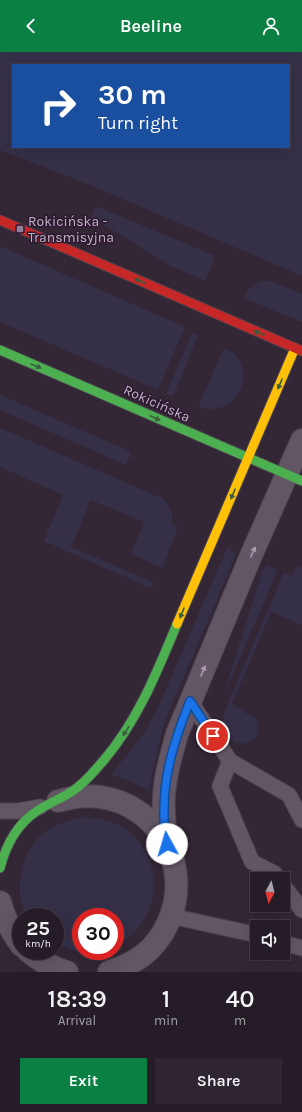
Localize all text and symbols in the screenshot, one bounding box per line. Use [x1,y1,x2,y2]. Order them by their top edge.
icon: back [20,15,42,37]
text: Beeline [120,15,182,37]
icon: person [260,15,282,37]
text: 30 m [98,78,167,111]
icon: right [32,80,84,132]
text: Turn right [98,112,178,134]
place label: Rokicińska - Transmisyjna [28,213,114,246]
marker: Rokicińska - Transmisyjna [15,224,25,234]
one-way arrow [134,278,145,284]
one-way arrow [253,329,265,335]
one-way arrow [30,363,42,369]
one-way arrow [276,378,282,390]
street label: Rokicińska [121,381,193,426]
one-way arrow [149,414,161,421]
one-way arrow [229,488,235,500]
one-way arrow [251,545,257,557]
one-way arrow [179,608,185,620]
one-way arrow [200,665,206,677]
pin [196,719,230,753]
one-way arrow [122,725,130,736]
icon: arrive [202,725,224,747]
position arrow [146,823,188,865]
north arrow [250,872,290,912]
map controls [250,872,290,960]
speed limit sign: 30 [72,908,124,960]
text: 25 [26,917,50,940]
button: sound [250,920,290,960]
text: km/h [25,938,51,950]
text: 18:39 [48,985,107,1013]
text: 1 [162,985,170,1013]
text: 40 [226,985,254,1013]
text: Arrival [58,1013,96,1028]
text: min [154,1013,178,1028]
text: m [234,1013,246,1028]
button: Exit [20,1058,147,1104]
button: Share [155,1058,282,1104]

